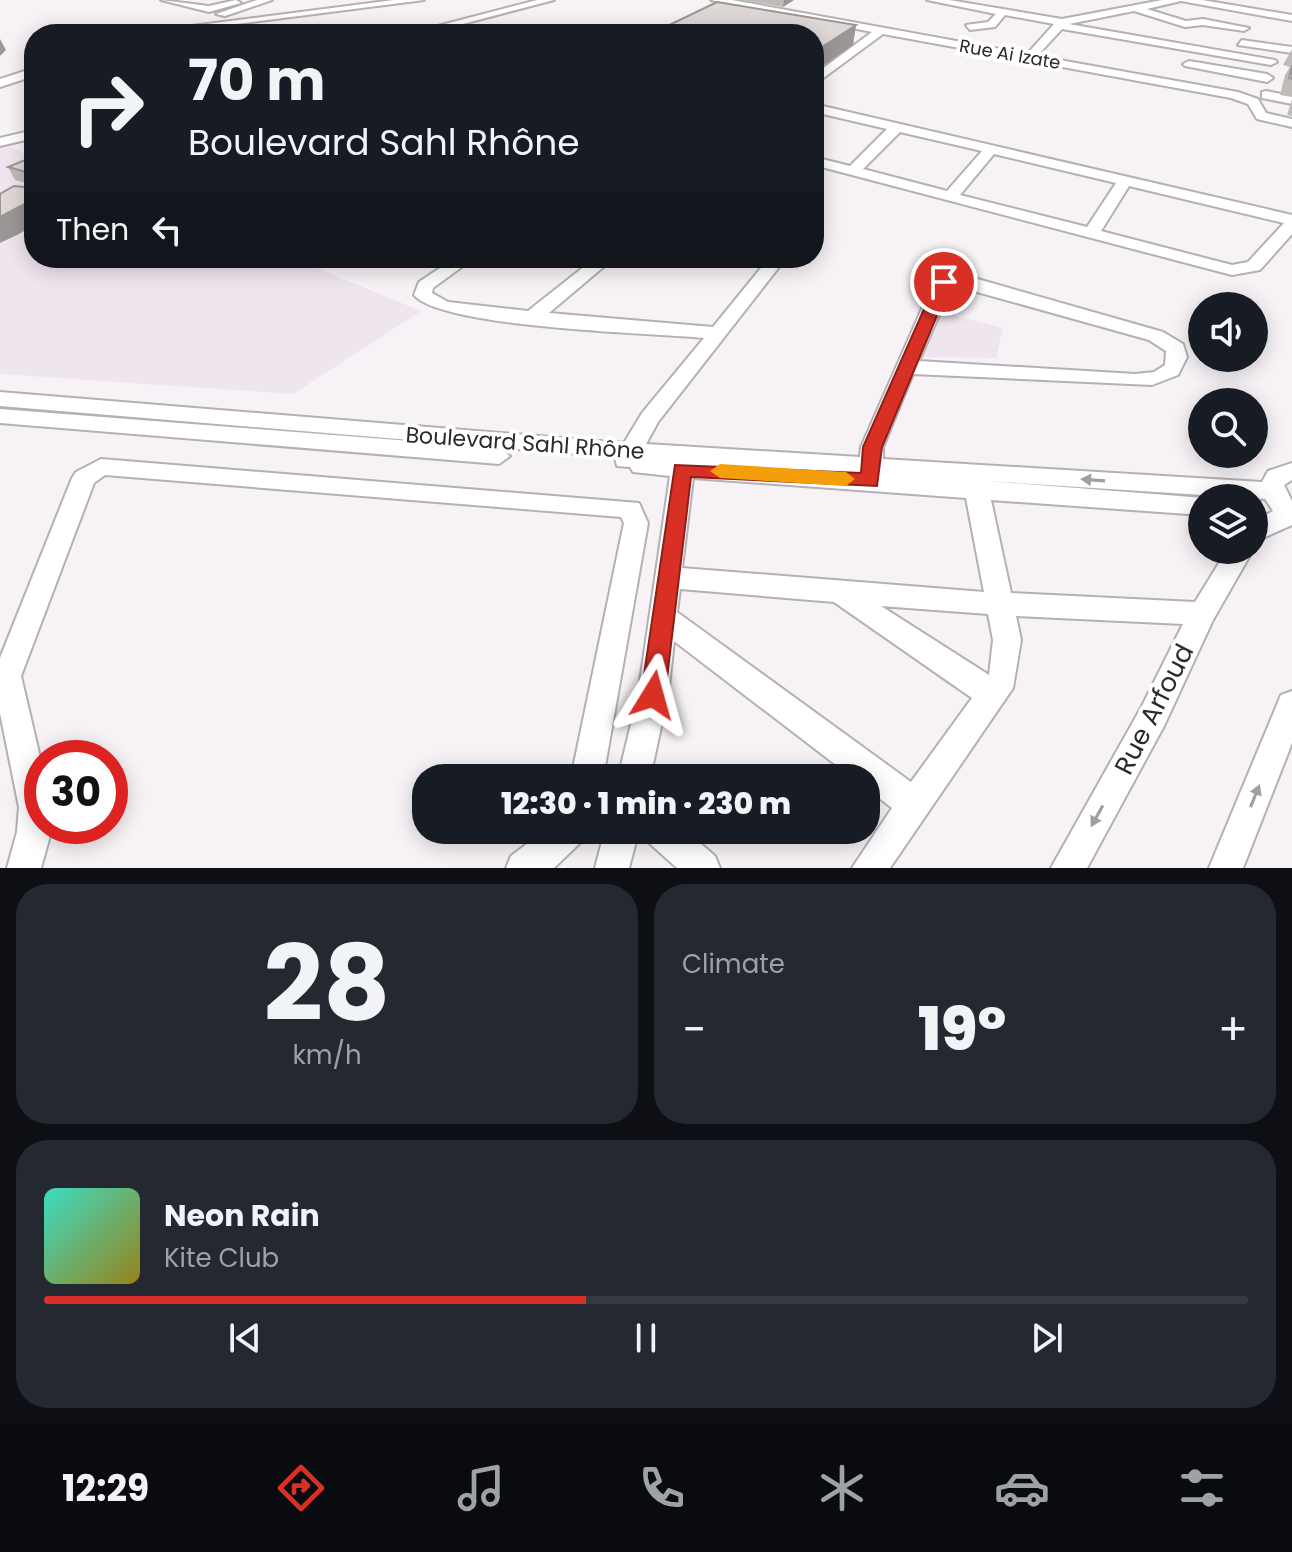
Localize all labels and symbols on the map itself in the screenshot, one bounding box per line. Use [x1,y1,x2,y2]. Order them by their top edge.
street label: Rue Ai Izate [957,33,1063,75]
pin [910,248,978,316]
street label: Boulevard Sahl Rhône [405,419,645,467]
one-way arrow [1080,473,1105,486]
street label: Rue Arfoud [1106,637,1202,781]
position arrow [611,653,695,737]
speed limit sign: 30 [24,740,128,844]
one-way arrow [1249,784,1262,808]
one-way arrow [1091,805,1105,827]

